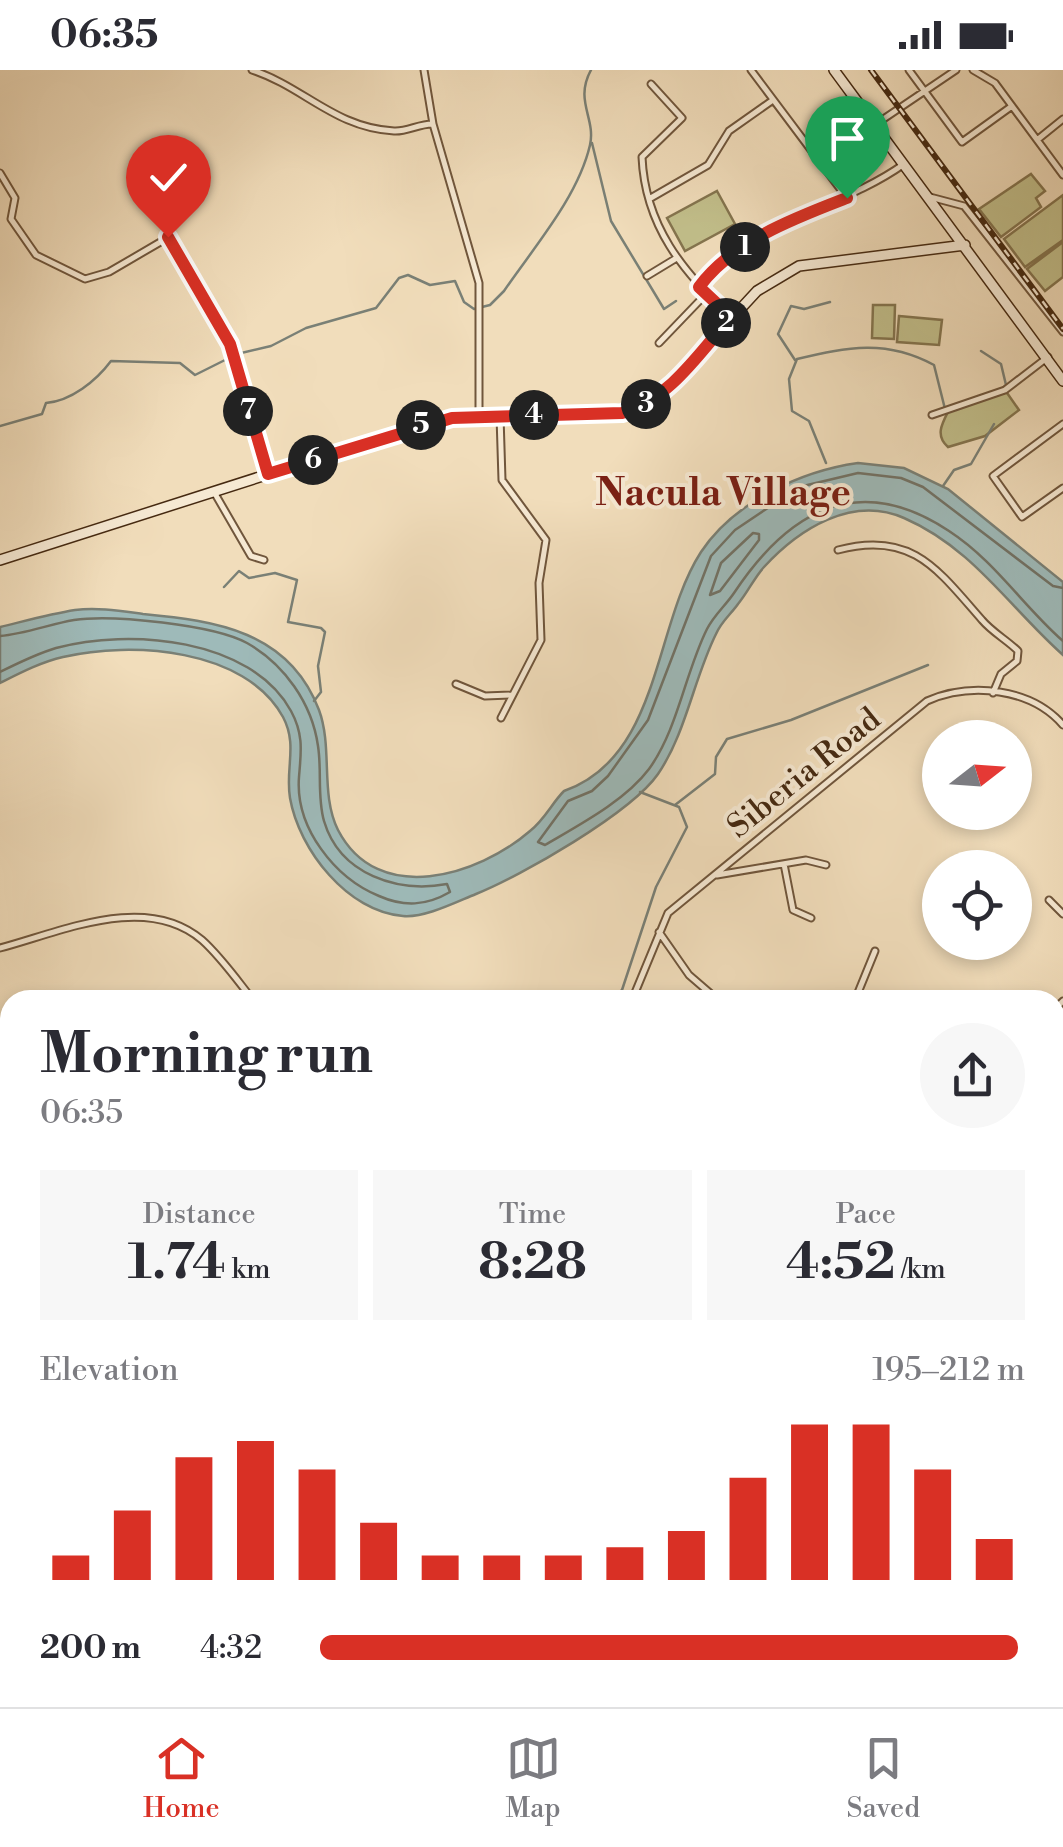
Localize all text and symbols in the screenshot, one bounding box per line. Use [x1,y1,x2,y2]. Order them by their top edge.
text: 06:35 [50,12,158,59]
pin [805,96,890,199]
icon: arrive [820,111,875,166]
pin [126,135,211,238]
icon: check [141,150,196,205]
pin: 1 [720,222,770,272]
text: 1 [738,229,752,264]
pin: 2 [701,298,751,348]
text: 2 [717,305,735,340]
pin: 3 [621,379,671,429]
pin: 7 [223,386,273,436]
text: 3 [638,386,654,421]
pin: 4 [509,390,559,440]
text: 7 [240,393,256,428]
text: 4 [525,397,543,432]
pin: 5 [396,400,446,450]
text: 5 [412,407,430,442]
pin: 6 [288,435,338,485]
text: 6 [304,442,322,477]
district label: Nacula Village [595,470,851,517]
street label: Siberia Road [719,699,889,847]
north arrow [922,720,1032,830]
map controls [922,720,1032,960]
button: locate [922,850,1032,960]
text: Morning run [40,1021,373,1090]
button: share [920,1023,1025,1128]
text: 06:35 [40,1093,123,1133]
text: Distance [143,1197,256,1232]
text: Time [499,1197,566,1232]
text: Pace [836,1197,896,1232]
text: 1.74 [128,1232,226,1294]
text: 8:28 [478,1232,587,1294]
text: 4:52 [786,1232,895,1294]
text: km [226,1252,271,1287]
text: /km [895,1252,946,1287]
text: Elevation [40,1350,179,1390]
text: 195–212 m [872,1350,1025,1390]
text: 200 m [40,1628,141,1668]
text: 4:32 [200,1628,262,1668]
tab: Home [143,1731,220,1826]
tab: Map [506,1731,561,1826]
tab: Saved [847,1731,920,1826]

